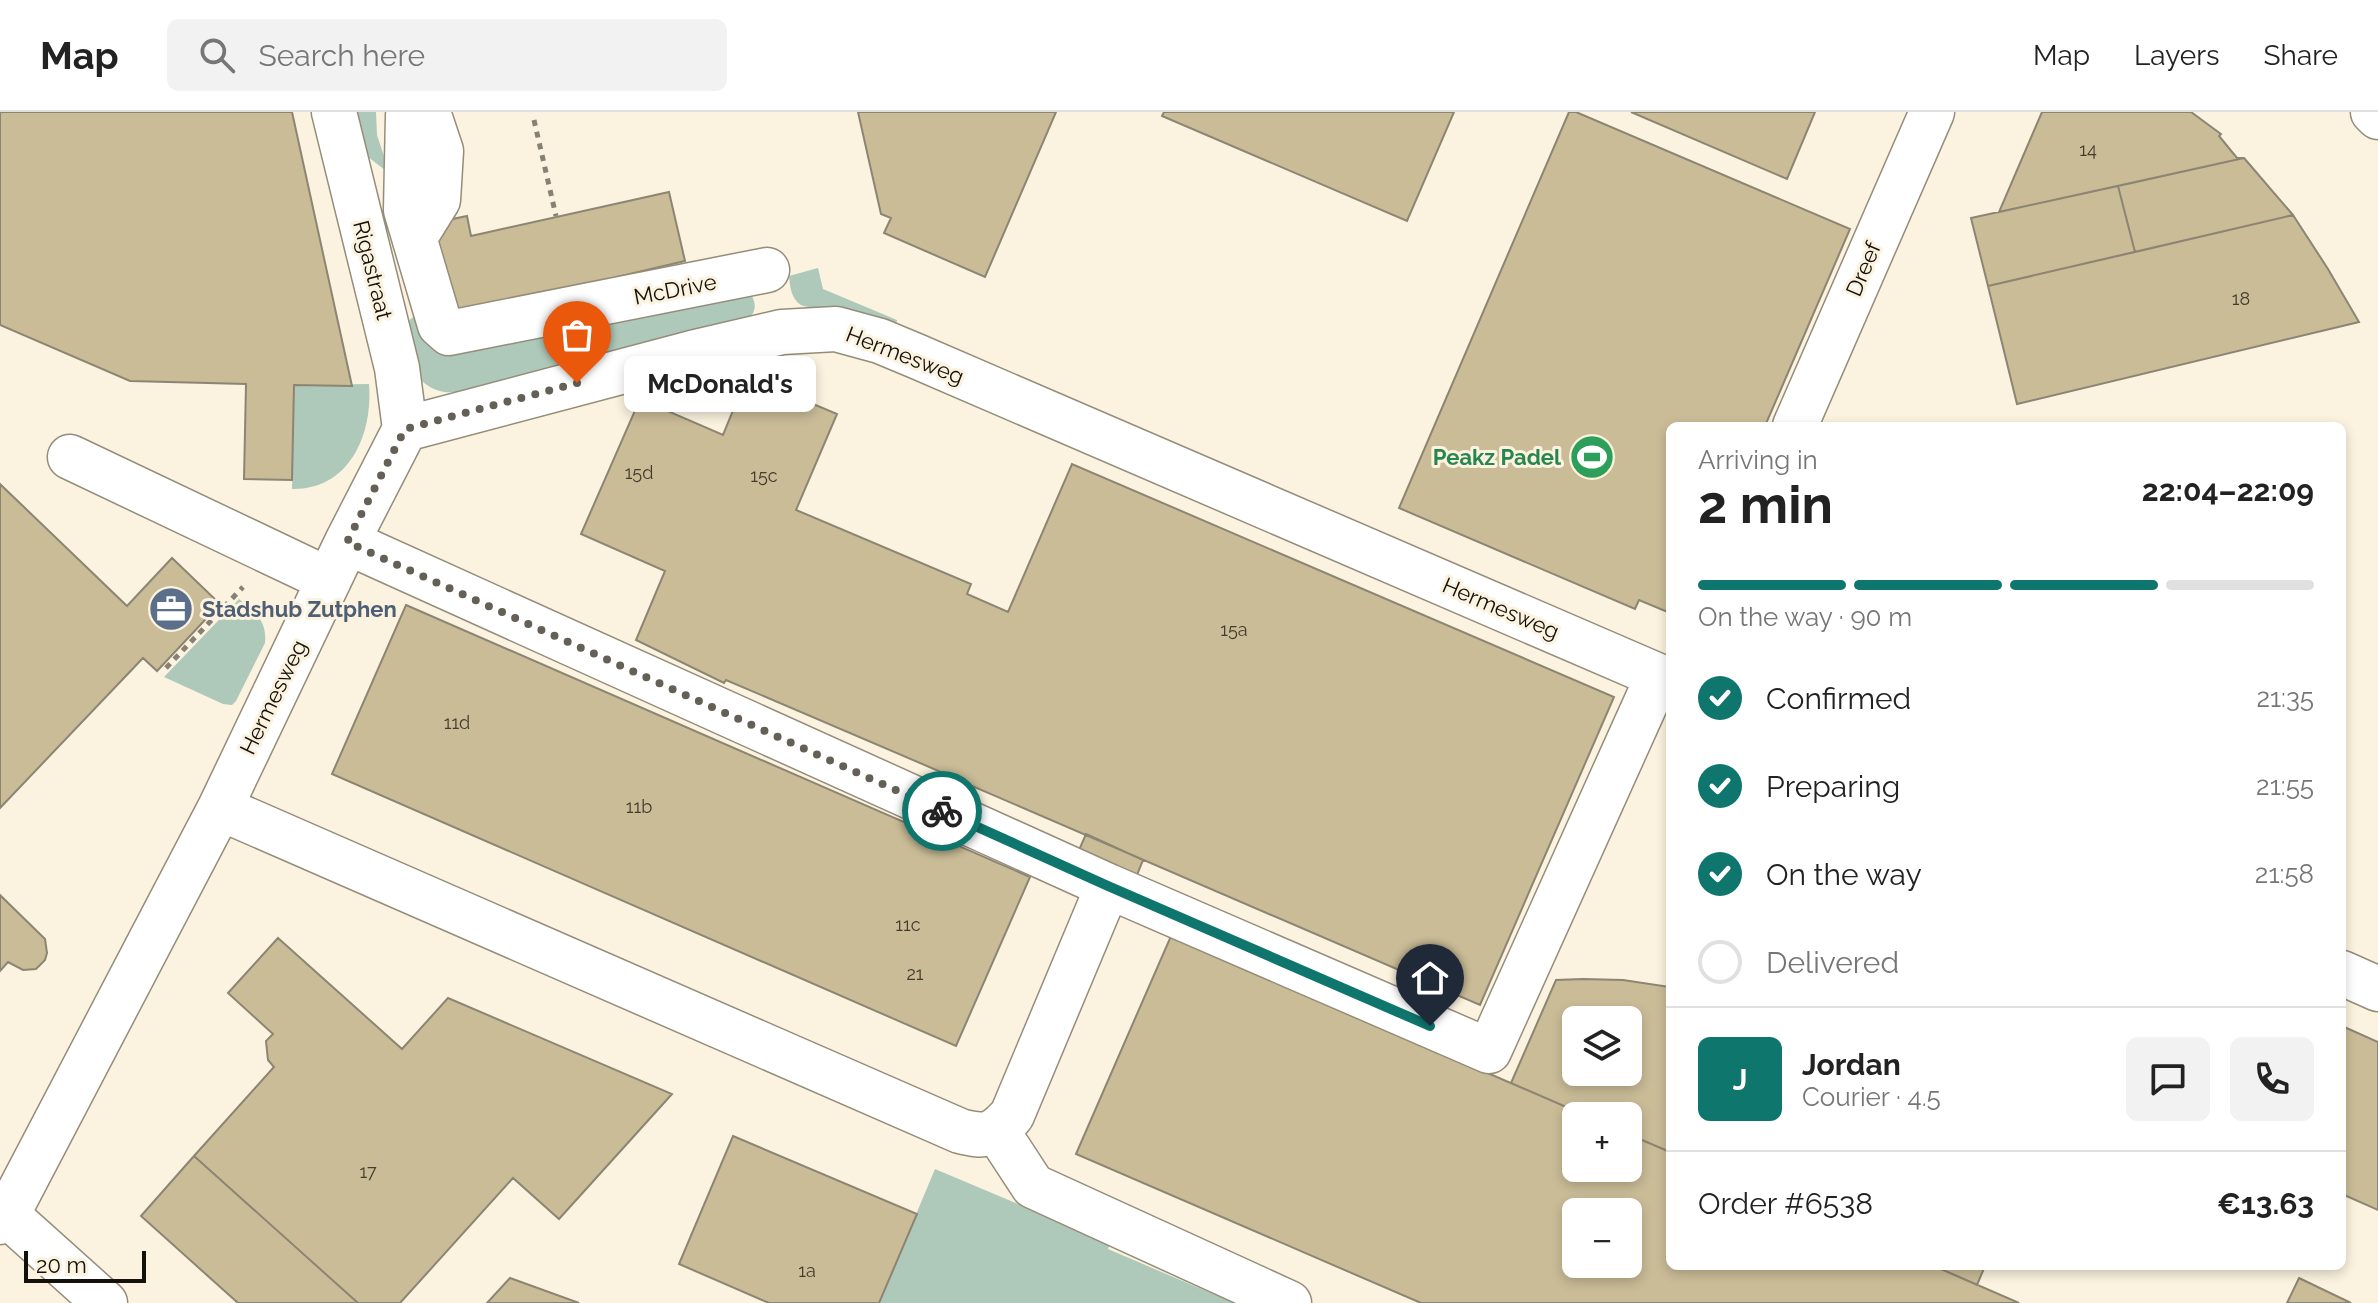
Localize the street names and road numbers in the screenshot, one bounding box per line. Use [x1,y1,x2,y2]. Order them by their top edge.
street label: Rigastraat [348,218,398,323]
street label: Dreef [1840,237,1886,300]
street label: McDrive [631,268,719,310]
street label: Hermesweg [842,321,968,389]
street label: Hermesweg [1439,572,1563,644]
street label: Hermesweg [234,635,312,759]

